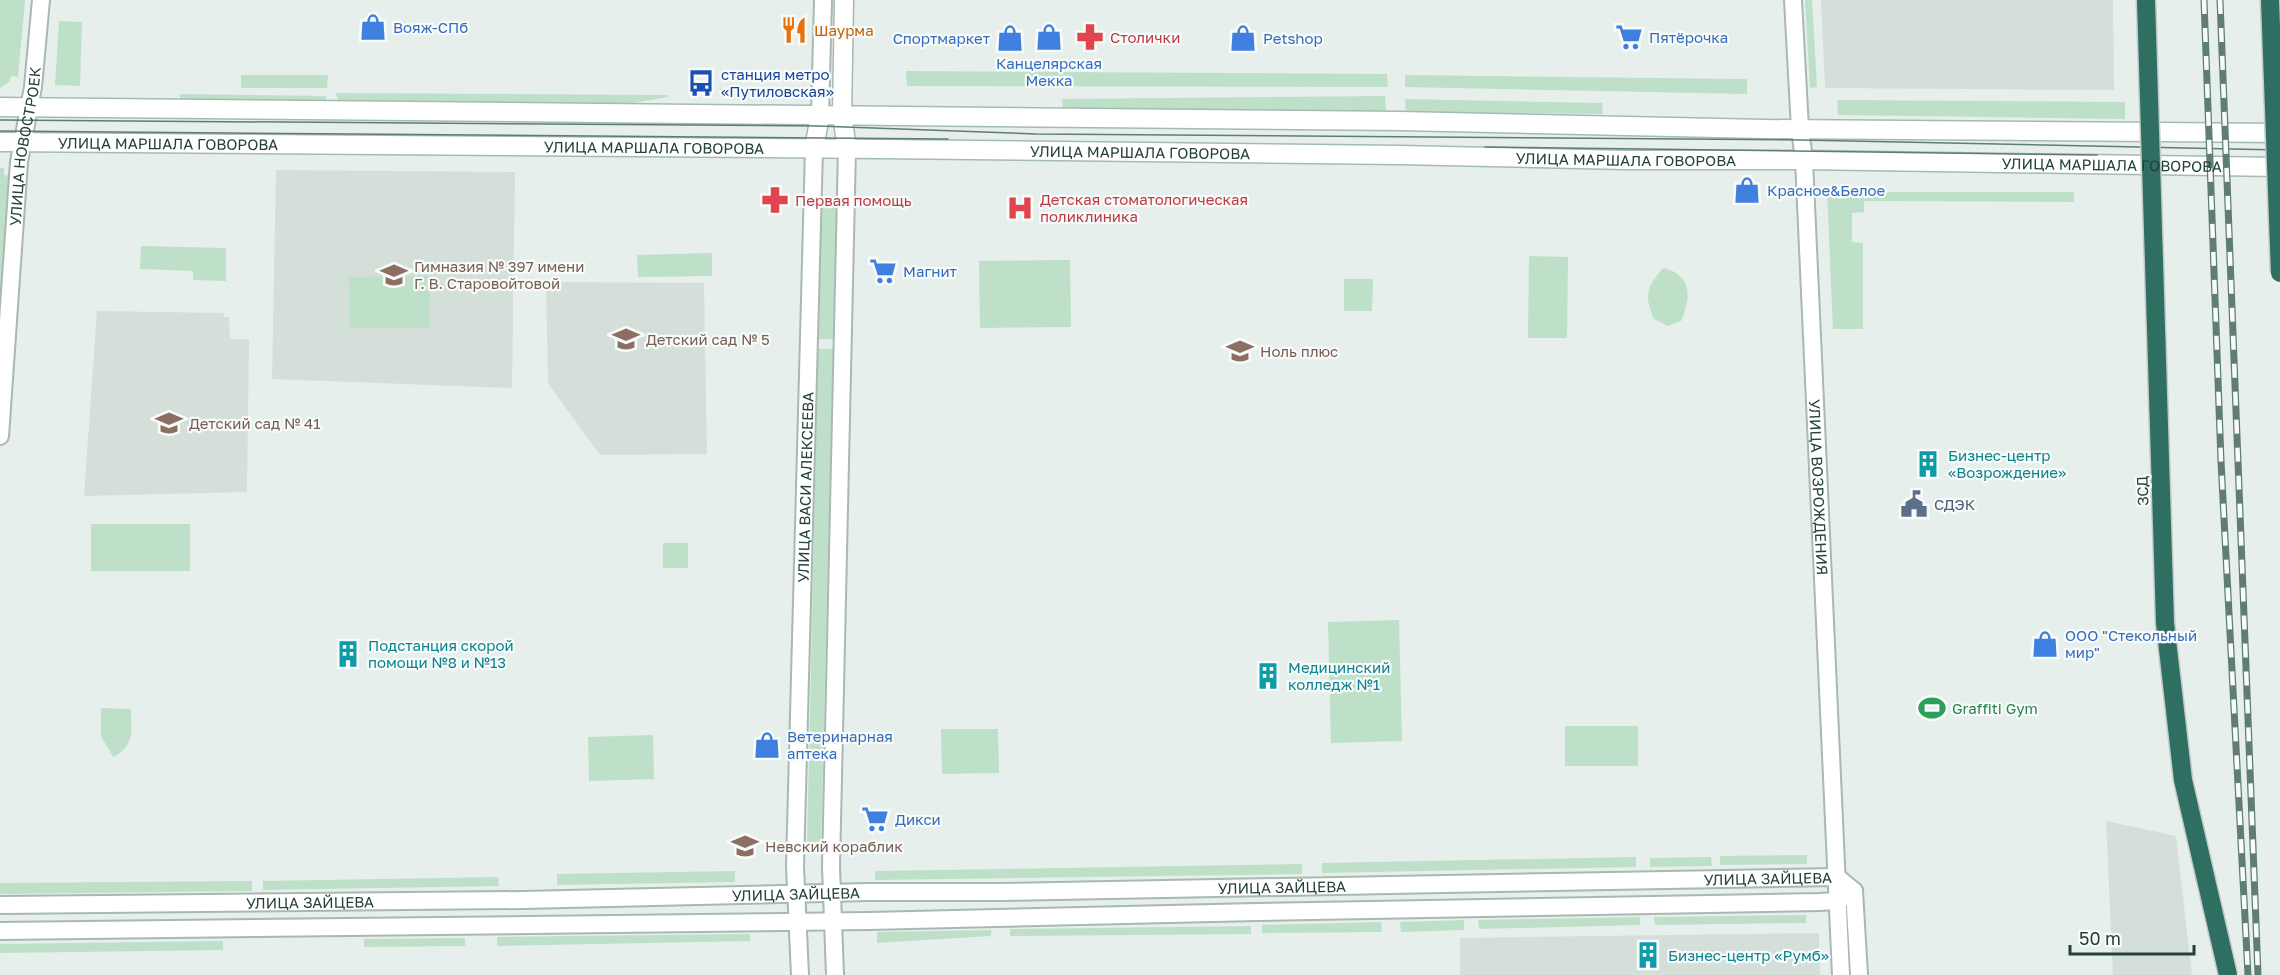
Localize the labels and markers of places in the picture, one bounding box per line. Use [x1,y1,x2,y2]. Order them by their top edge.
shop icon: Вояж-СПб [358,12,388,42]
restaurant icon: Шаурма [779,15,809,45]
place label: Вояж-СПб [393,18,468,36]
place label: Шаурма [814,21,874,39]
shop icon: Канцелярская Мекка [1034,22,1064,52]
pharmacy icon: Столички [1075,22,1105,52]
supermarket icon: Пятёрочка [1614,22,1644,52]
shop icon: Спортмаркет [995,23,1025,53]
shop icon: Petshop [1228,23,1258,53]
place label: Столички [1110,28,1180,46]
place label: Пятёрочка [1649,28,1728,46]
place label: Спортмаркет [893,29,991,47]
place label: Petshop [1263,29,1323,47]
place label: Канцелярская Мекка [996,54,1102,89]
place label: станция метро «Путиловская» [721,65,834,100]
bus stop icon: станция метро «Путиловская» [686,68,716,98]
shop icon: Красное&Белое [1732,175,1762,205]
place label: Красное&Белое [1767,181,1886,199]
pharmacy icon: Первая помощь [760,185,790,215]
place label: Детская стоматологическая поликлиника [1040,190,1248,225]
place label: Первая помощь [795,191,912,209]
hospital icon: Детская стоматологическая поликлиника [1005,193,1035,223]
supermarket icon: Магнит [868,256,898,286]
place label: Гимназия № 397 имени Г. В. Старовойтовой [414,257,584,292]
school or university icon: Гимназия № 397 имени Г. В. Старовойтовой [379,260,409,290]
place label: Магнит [903,262,958,280]
school or university icon: Детский сад № 5 [611,324,641,354]
place label: Детский сад № 5 [646,330,770,348]
school or university icon: Ноль плюс [1225,336,1255,366]
place label: Ноль плюс [1260,342,1338,360]
school or university icon: Детский сад № 41 [154,408,184,438]
place label: Детский сад № 41 [189,414,320,432]
place label: Бизнес-центр «Возрождение» [1948,446,2066,481]
building icon: Бизнес-центр «Возрождение» [1913,449,1943,479]
public building icon: СДЭК [1899,489,1929,519]
place label: СДЭК [1934,495,1976,513]
place label: ООО "Стекольный мир" [2065,626,2197,661]
shop icon: ООО "Стекольный мир" [2030,629,2060,659]
place label: Подстанция скорой помощи №8 и №13 [368,636,514,671]
building icon: Подстанция скорой помощи №8 и №13 [333,639,363,669]
place label: Медицинский колледж №1 [1288,658,1390,693]
building icon: Медицинский колледж №1 [1253,661,1283,691]
sports icon: Graffiti Gym [1917,693,1947,723]
place label: Graffiti Gym [1952,699,2038,717]
place label: Ветеринарная аптека [787,727,893,762]
shop icon: Ветеринарная аптека [752,730,782,760]
supermarket icon: Дикси [860,804,890,834]
place label: Дикси [895,810,941,828]
school or university icon: Невский кораблик [730,831,760,861]
place label: Невский кораблик [765,837,903,855]
building icon: Бизнес-центр «Румб» [1633,940,1663,970]
place label: Бизнес-центр «Румб» [1668,946,1829,964]

